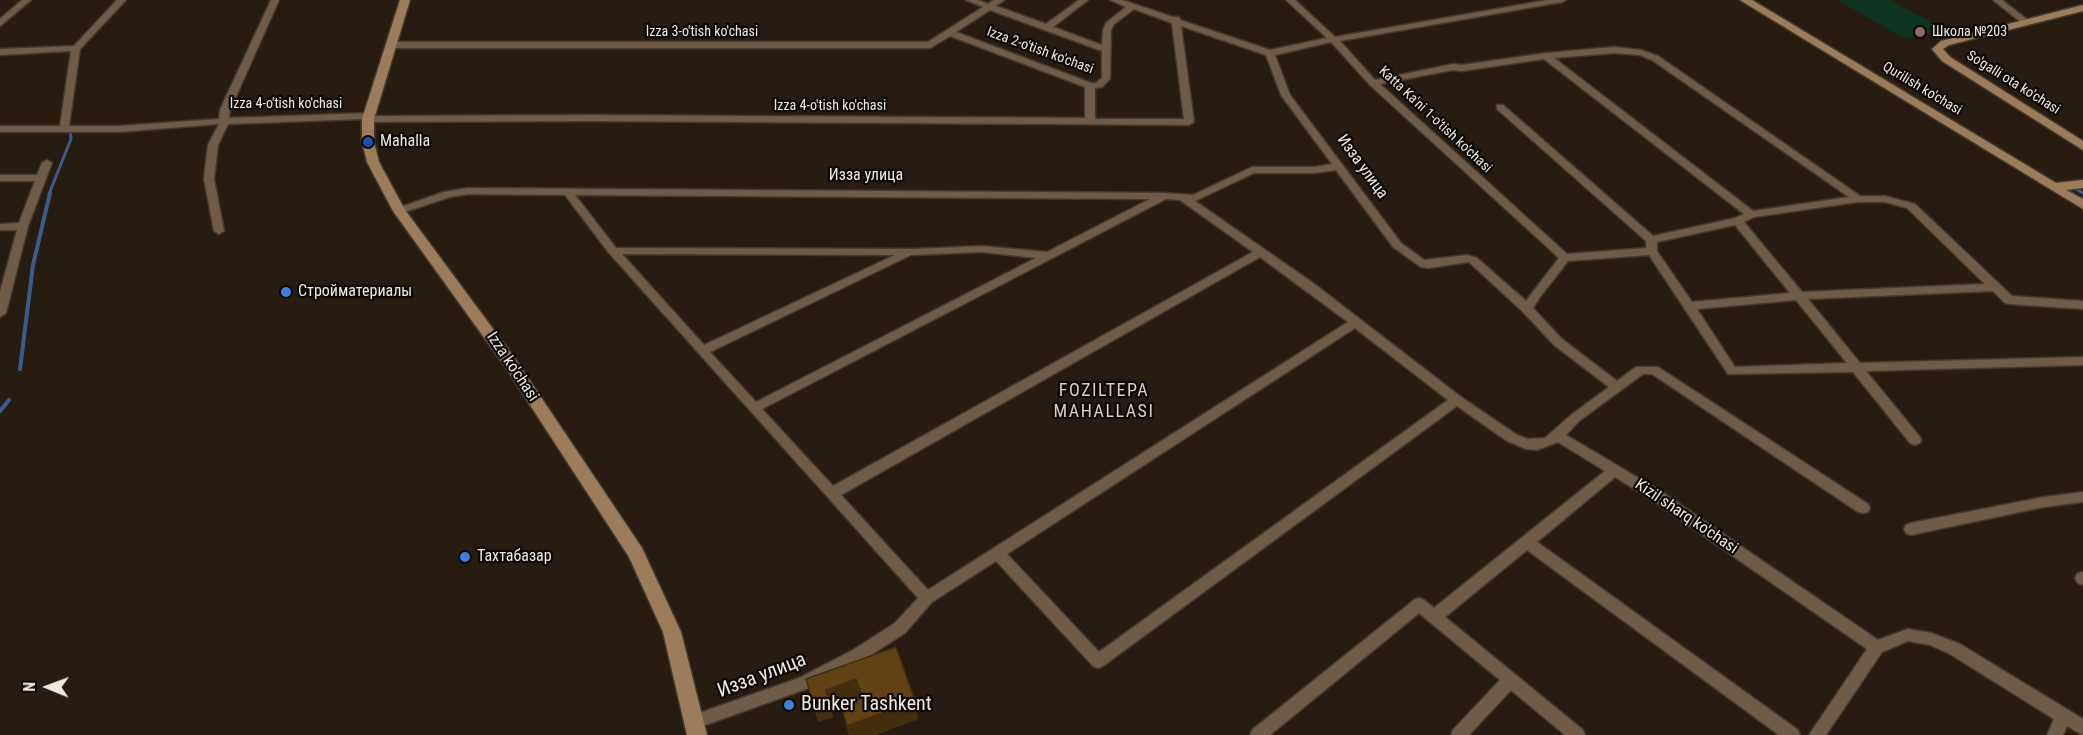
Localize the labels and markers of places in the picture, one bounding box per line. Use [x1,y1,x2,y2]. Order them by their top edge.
place label: Школа №203 [1932,24,2007,40]
marker: Школа №203 [1913,25,1927,39]
place label: Mahalla [380,132,430,152]
marker: Mahalla [361,135,375,149]
place label: Стройматериалы [298,282,412,302]
marker: Стройматериалы [279,285,293,299]
place label: Тахтабазар [477,547,552,567]
marker: Тахтабазар [458,550,472,564]
place label: Bunker Tashkent [801,693,932,717]
marker: Bunker Tashkent [782,698,796,712]

